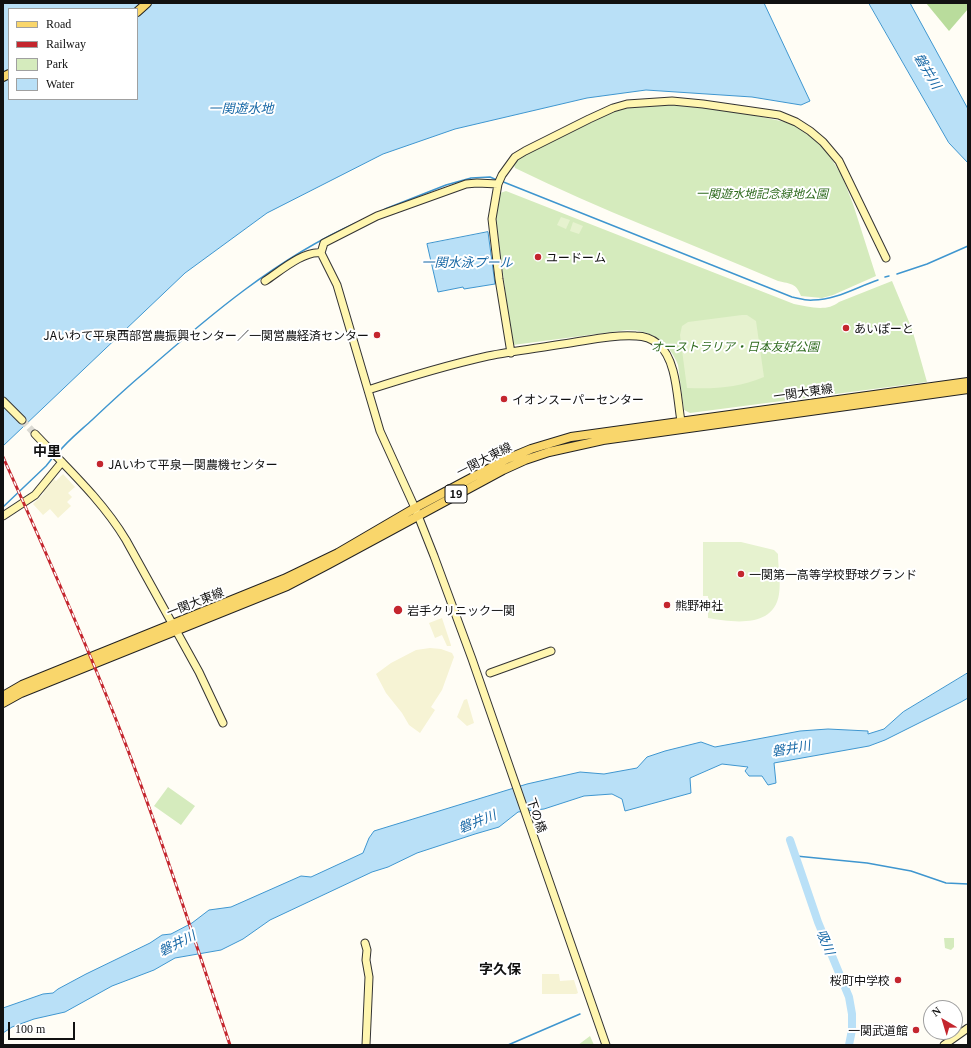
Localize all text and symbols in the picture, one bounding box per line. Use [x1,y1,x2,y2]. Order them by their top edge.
legend [8,8,138,100]
text: Road [46,17,71,31]
text: Railway [46,37,86,51]
water label: 磐井川 [911,50,945,92]
text: Park [46,57,68,71]
text: Water [46,77,74,91]
water label: 一関遊水地 [209,100,273,116]
park label: 一関遊水地記念緑地公園 [696,186,828,200]
place label: ユードーム [546,250,606,264]
marker: ユードーム [533,252,543,262]
water label: 一関水泳プール [422,254,512,270]
place label: あいぽーと [854,321,914,335]
marker: あいぽーと [841,323,851,333]
place label: JAいわて平泉西部営農振興センター／一関営農経済センター [43,328,369,342]
marker: JAいわて平泉西部営農振興センター／一関営農経済センター [372,330,382,340]
park label: オーストラリア・日本友好公園 [651,339,819,353]
street label: 一関大東線 [772,381,834,403]
place label: イオンスーパーセンター [512,392,644,406]
marker: イオンスーパーセンター [499,394,509,404]
street label: 一関大東線 [454,439,514,479]
district label: 中里 [33,443,61,459]
place label: JAいわて平泉一関農機センター [108,457,278,471]
marker: JAいわて平泉一関農機センター [95,459,105,469]
road number: 19 [445,485,467,503]
place label: 一関第一高等学校野球グランド [749,567,917,581]
marker: 一関第一高等学校野球グランド [736,569,746,579]
street label: 一関大東線 [164,585,226,619]
place label: 熊野神社 [675,598,723,612]
marker: 熊野神社 [662,600,672,610]
place label: 岩手クリニック一関 [407,603,515,617]
marker: 岩手クリニック一関 [392,604,404,616]
water label: 磐井川 [770,737,812,759]
street label: 下の橋 [524,796,550,834]
water label: 磐井川 [456,806,498,836]
water label: 磐井川 [156,927,198,959]
water label: 吸川 [814,927,838,957]
district label: 字久保 [479,961,521,977]
place label: 桜町中学校 [830,973,890,987]
marker: 桜町中学校 [893,975,903,985]
north arrow [923,1000,963,1040]
text: N [929,1004,943,1019]
scale bar [10,1014,77,1040]
text: 100 m [15,1022,45,1036]
place label: 一関武道館 [848,1023,908,1037]
marker: 一関武道館 [911,1025,921,1035]

